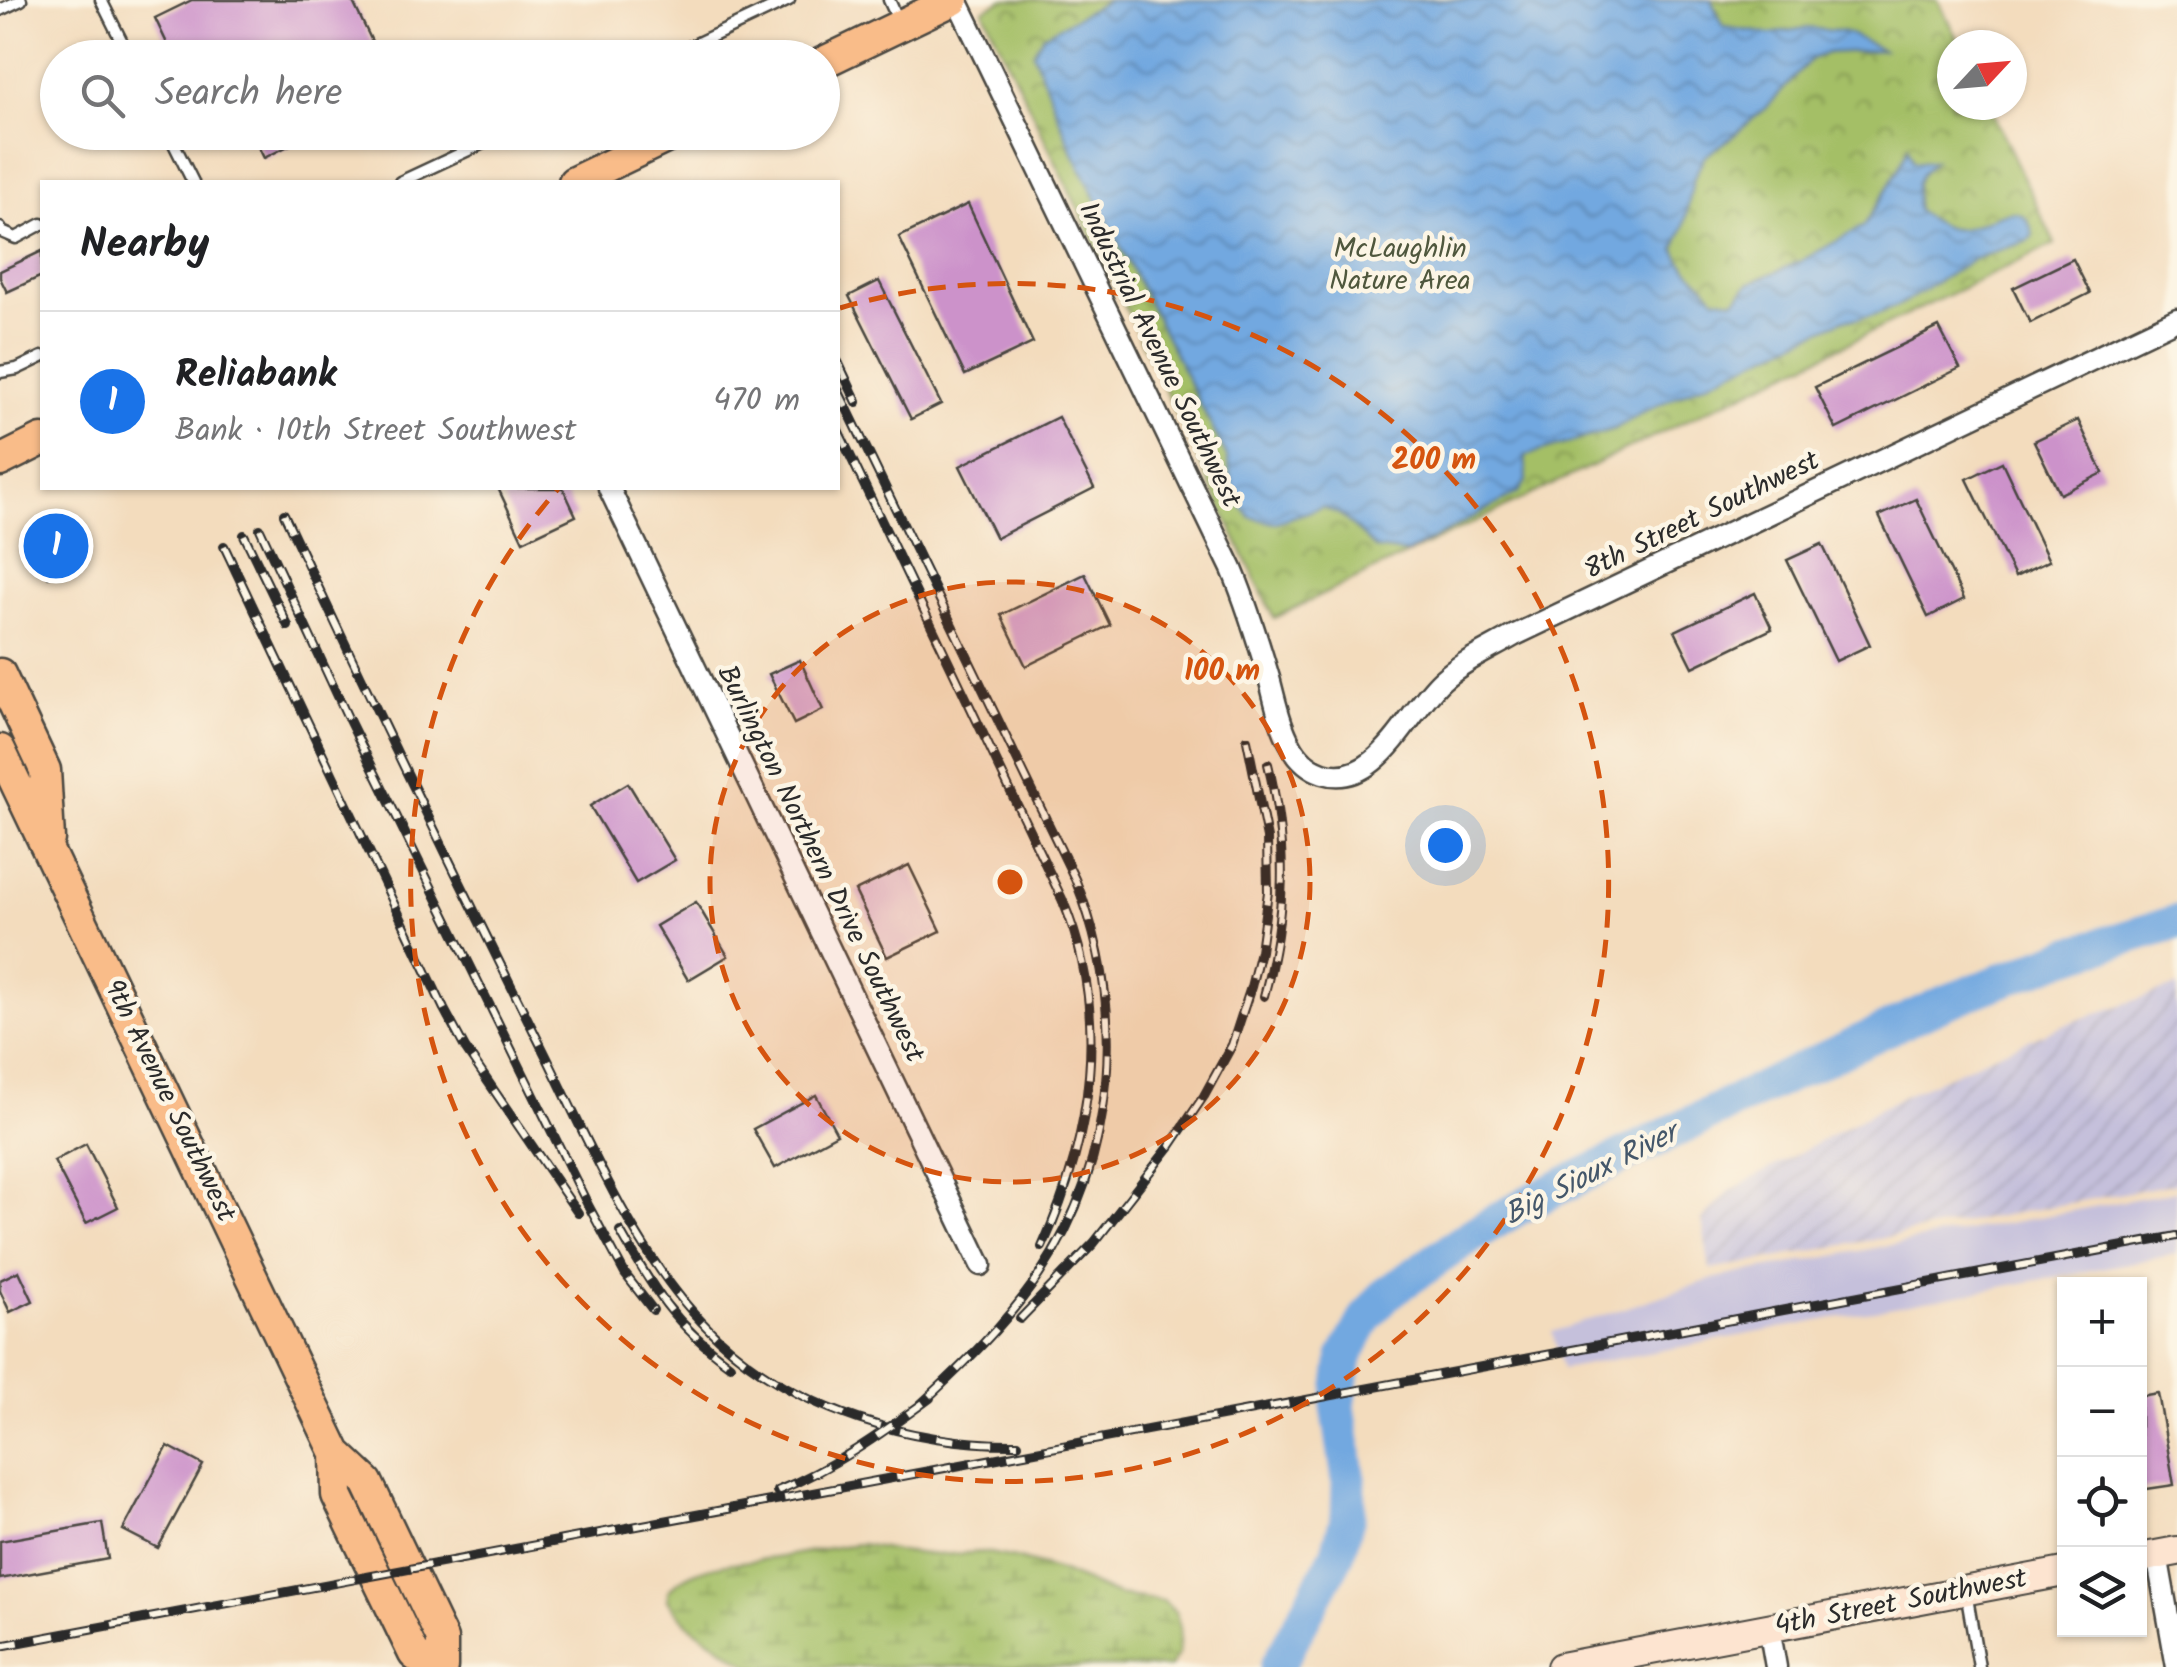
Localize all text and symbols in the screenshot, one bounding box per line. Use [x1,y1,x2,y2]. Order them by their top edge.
north arrow [1937,30,2027,120]
search box [40,40,840,150]
text: Search here [155,65,342,125]
icon: search [75,68,130,123]
street label: Industrial Avenue Southwest [1065,194,1253,517]
text: Nearby [80,212,209,279]
park label: McLaughlin Nature Area [1329,227,1471,304]
text: Reliabank [175,346,336,406]
text: 1 [108,376,117,427]
text: 470 m [713,376,800,427]
text: Bank · 10th Street Southwest [175,406,576,457]
text: 200 m [1392,437,1476,485]
street label: 8th Street Southwest [1577,439,1829,593]
pin: 1 [23,508,88,584]
text: 100 m [1184,648,1260,696]
street label: Burlington Northern Drive Southwest [704,658,937,1072]
your location [1420,820,1471,871]
centre of rings [992,864,1028,900]
street label: 9th Avenue Southwest [91,972,248,1231]
water label: Big Sioux River [1496,1108,1692,1239]
map controls [2057,1277,2147,1637]
button: + [2057,1277,2147,1367]
button: − [2057,1367,2147,1457]
button: locate [2057,1457,2147,1547]
button: layers [2057,1547,2147,1637]
street label: 4th Street Southwest [1771,1556,2032,1649]

